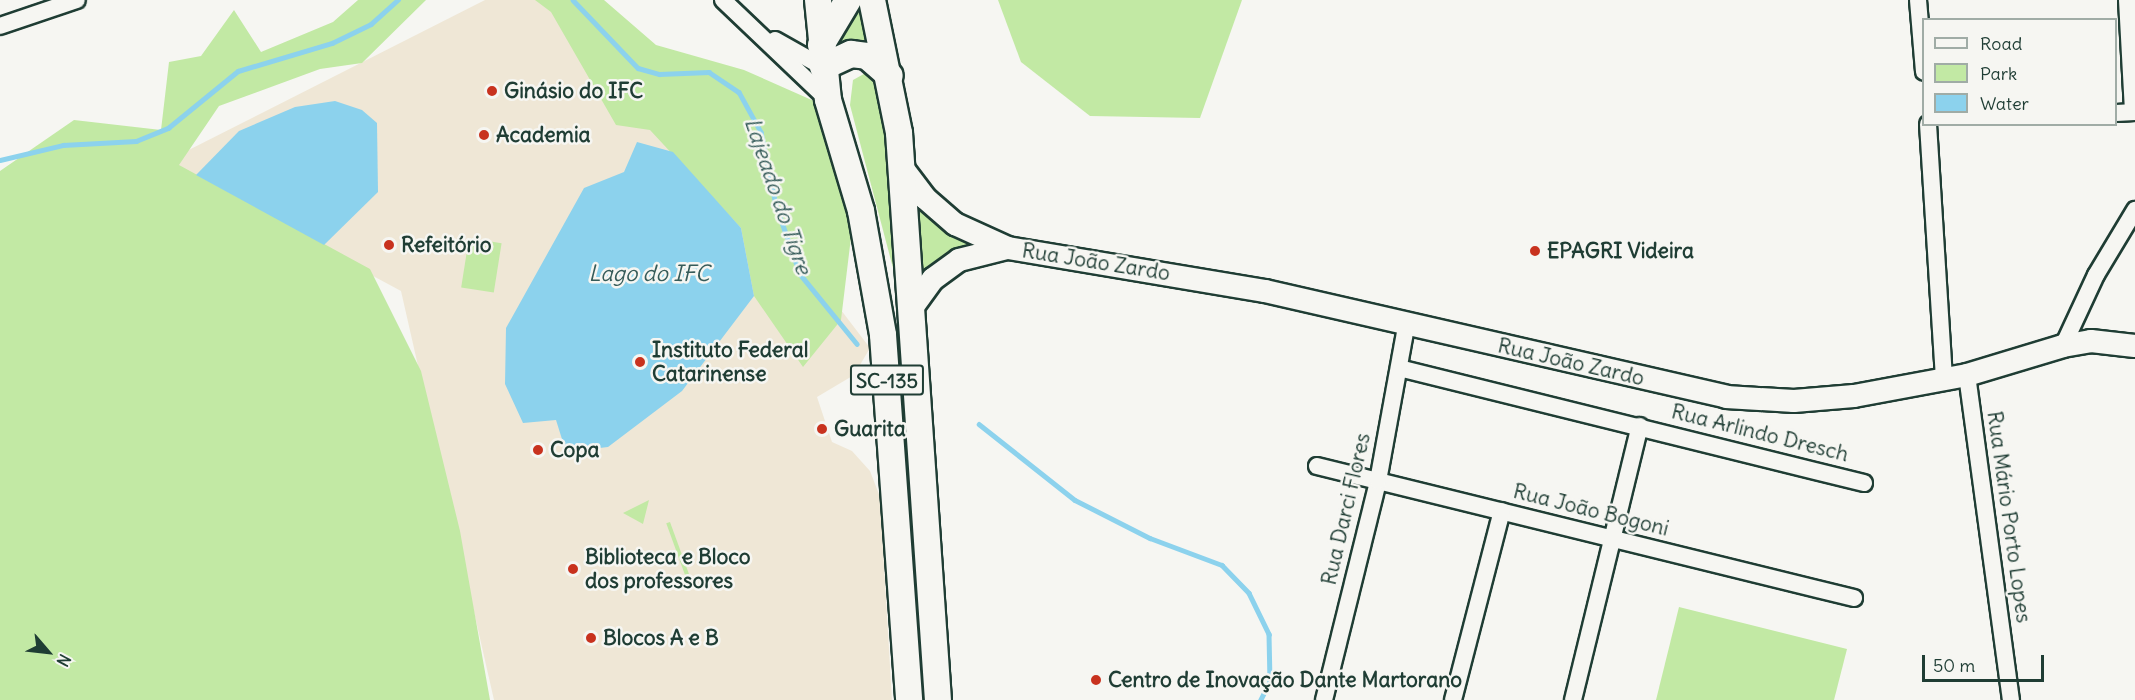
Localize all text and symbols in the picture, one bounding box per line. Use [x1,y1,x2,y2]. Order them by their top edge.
legend [1922,18,2117,126]
text: Road [1980,32,2022,55]
text: Park [1980,62,2017,85]
place label: Ginásio do IFC [504,78,643,104]
marker: Ginásio do IFC [485,84,499,98]
text: Water [1980,92,2029,115]
water label: Lajeado do Tigre [739,114,817,278]
place label: Academia [496,122,591,148]
marker: Academia [477,128,491,142]
place label: Refeitório [401,232,492,258]
marker: Refeitório [382,238,396,252]
street label: Rua João Zardo [1020,238,1172,286]
place label: EPAGRI Videira [1547,238,1694,264]
marker: EPAGRI Videira [1528,244,1542,258]
water label: Lago do IFC [588,261,710,287]
street label: Rua João Zardo [1495,333,1647,391]
place label: Instituto Federal Catarinense [652,337,808,387]
marker: Instituto Federal Catarinense [633,355,647,369]
road number: SC-135 [850,363,924,397]
street label: Rua Arlindo Dresch [1669,399,1851,467]
street label: Rua Mário Porto Lopes [1982,409,2036,625]
place label: Guarita [834,416,906,442]
marker: Guarita [815,422,829,436]
street label: Rua Darci Flores [1316,431,1376,587]
place label: Copa [550,437,599,463]
marker: Copa [531,443,545,457]
street label: Rua João Bogoni [1511,478,1671,542]
place label: Biblioteca e Bloco dos professores [585,544,751,594]
marker: Biblioteca e Bloco dos professores [566,562,580,576]
north arrow [18,622,78,682]
place label: Blocos A e B [603,625,719,651]
marker: Blocos A e B [584,631,598,645]
scale bar [1925,643,2046,681]
text: N [52,651,75,670]
text: 50 m [1933,654,1975,677]
place label: Centro de Inovação Dante Martorano [1108,667,1462,693]
marker: Centro de Inovação Dante Martorano [1089,673,1103,687]

